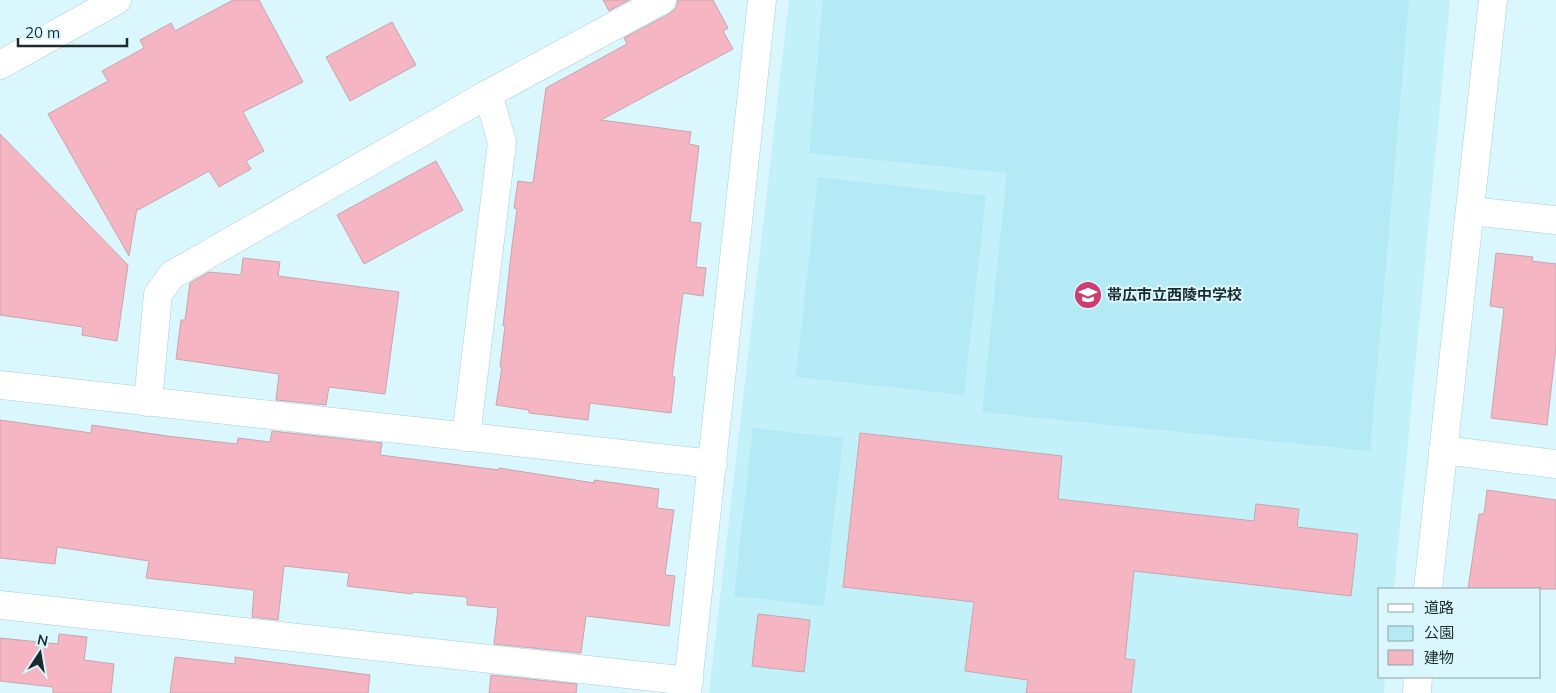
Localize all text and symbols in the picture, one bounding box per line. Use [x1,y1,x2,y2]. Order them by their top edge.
scale bar [18,15,126,47]
text: 20 m [25,23,60,42]
school or university icon: 帯広市立西陵中学校 [1073,280,1103,310]
place label: 帯広市立西陵中学校 [1107,285,1242,304]
legend [1378,588,1541,678]
text: 道路 [1424,598,1454,617]
text: 公園 [1424,623,1454,642]
north arrow [15,628,65,678]
text: N [36,630,50,650]
text: 建物 [1424,648,1454,667]

